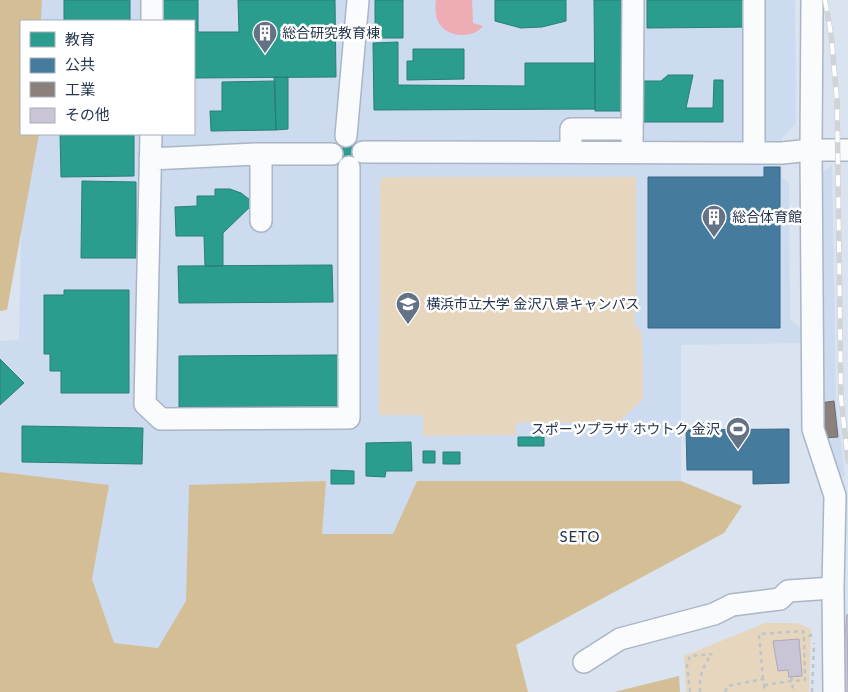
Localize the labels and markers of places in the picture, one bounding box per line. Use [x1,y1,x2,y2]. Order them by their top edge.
building icon: 総合研究教育棟 [252,20,278,54]
place label: 総合研究教育棟 [282,24,380,41]
building icon: 総合体育館 [701,204,727,238]
place label: 総合体育館 [732,208,802,225]
school or university icon: 横浜市立大学 金沢八景キャンパス [395,291,421,325]
place label: 横浜市立大学 金沢八景キャンパス [426,295,640,312]
sports icon: スポーツプラザ ホウトク 金沢 [725,416,751,450]
place label: スポーツプラザ ホウトク 金沢 [531,420,720,437]

